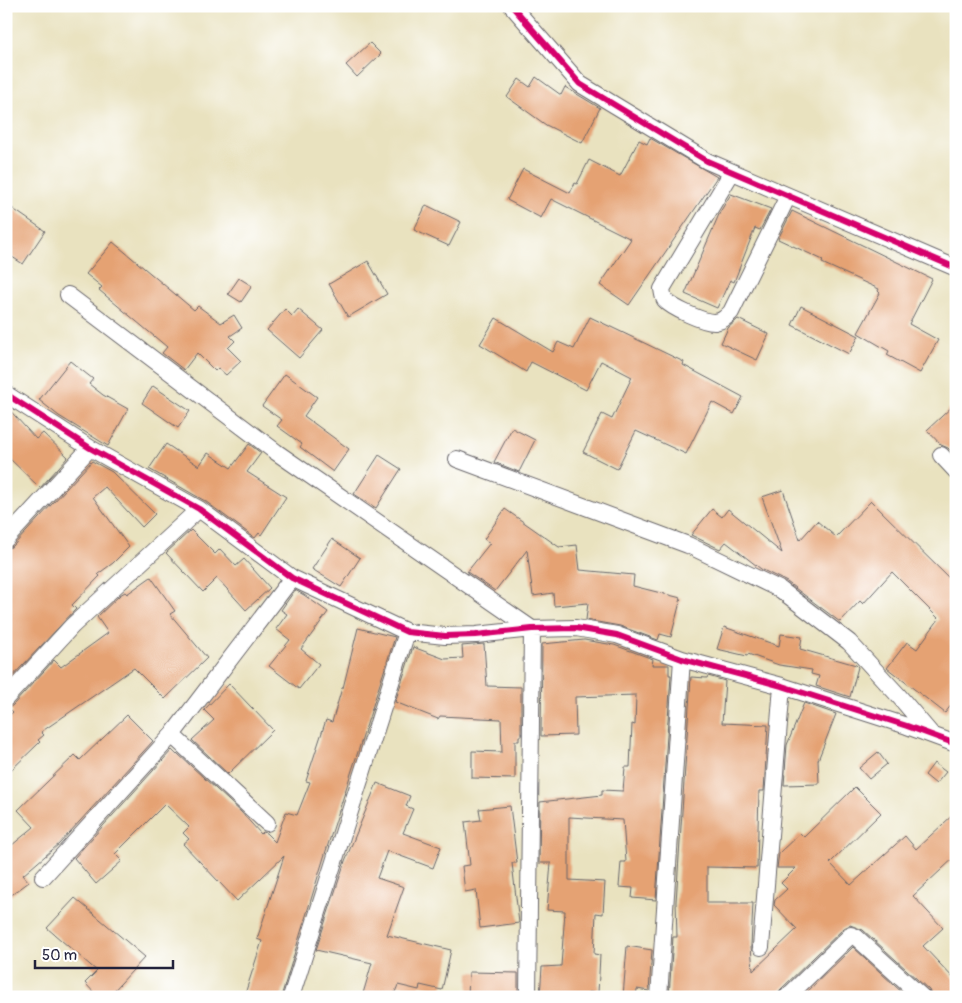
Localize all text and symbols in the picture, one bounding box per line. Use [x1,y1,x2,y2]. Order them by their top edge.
scale bar [35,938,172,970]
text: 50 m [42,946,77,965]

